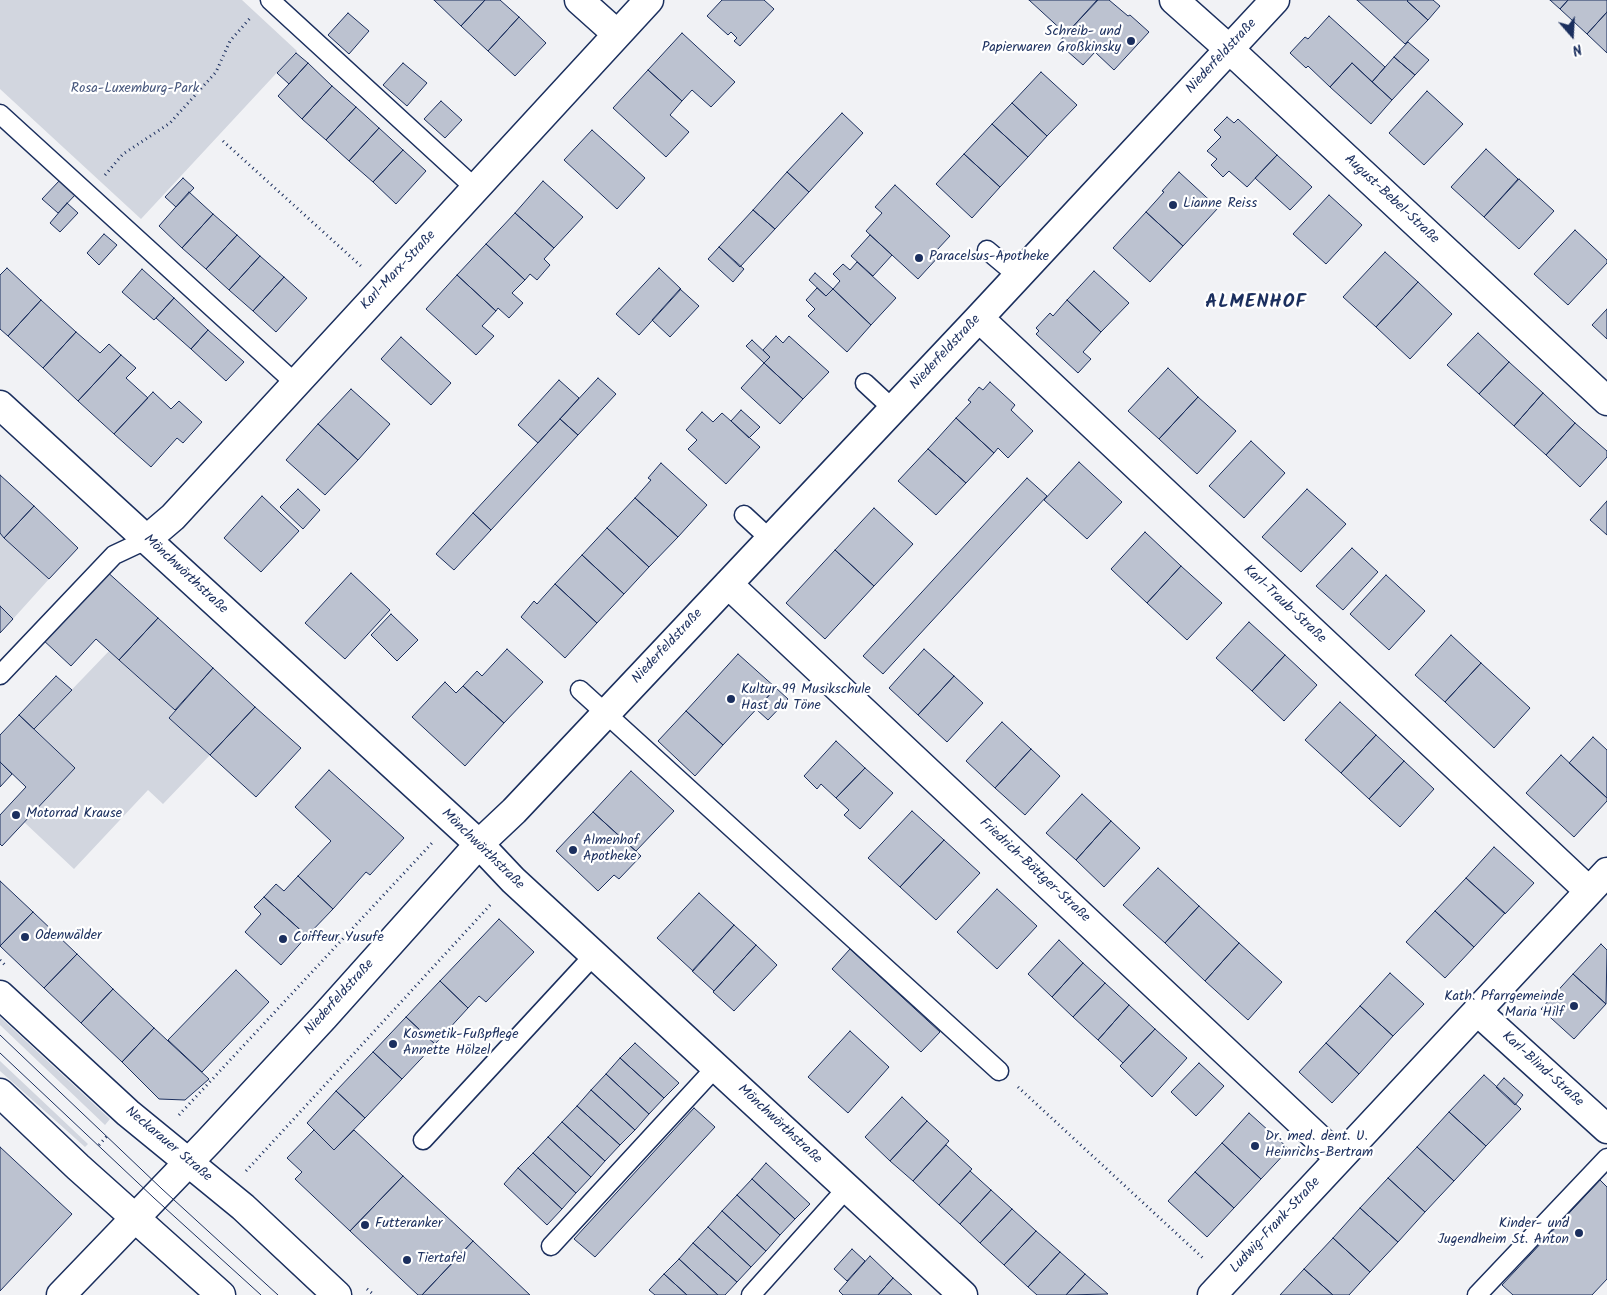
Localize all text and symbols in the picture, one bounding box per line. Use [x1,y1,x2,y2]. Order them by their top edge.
north arrow [1547,10,1597,60]
street label: Niederfeldstraße [1183,16,1261,98]
place label: Schreib- und Papierwaren Großkinsky [982,25,1121,58]
marker: Schreib- und Papierwaren Großkinsky [1125,35,1137,47]
text: N [1569,37,1585,61]
park label: Rosa-Luxemburg-Park [71,82,199,98]
street label: August-Bebel-Straße [1340,152,1442,248]
place label: Lianne Reiss [1183,197,1257,213]
marker: Lianne Reiss [1167,199,1179,211]
street label: Karl-Marx-Straße [358,228,440,314]
place label: Paracelsus-Apotheke [929,250,1049,266]
marker: Paracelsus-Apotheke [913,252,925,264]
district label: ALMENHOF [1204,293,1308,315]
street label: Niederfeldstraße [907,312,985,394]
street label: Mönchwörthstraße [139,532,231,618]
street label: Karl-Traub-Straße [1239,562,1329,648]
street label: Niederfeldstraße [629,606,707,688]
place label: Kultur 99 Musikschule Hast du Töne [741,683,871,716]
marker: Kultur 99 Musikschule Hast du Töne [725,693,737,705]
street label: Mönchwörthstraße [437,806,527,894]
place label: Motorrad Krause [26,807,122,823]
marker: Motorrad Krause [10,809,22,821]
street label: Friedrich-Böttger-Straße [975,815,1093,927]
place label: Almenhof Apotheke [583,834,639,866]
marker: Almenhof Apotheke [567,844,579,856]
place label: Odenwälder [35,929,102,945]
marker: Odenwälder [19,931,31,943]
place label: Coiffeur Yusufe [293,931,384,947]
marker: Coiffeur Yusufe [277,933,289,945]
street label: Niederfeldstraße [302,957,378,1039]
place label: Kath. Pfarrgemeinde Maria Hilf [1444,990,1564,1022]
marker: Kath. Pfarrgemeinde Maria Hilf [1568,1000,1580,1012]
place label: Kosmetik-Fußpflege Annette Hölzel [403,1028,519,1060]
street label: Karl-Blind-Straße [1498,1029,1586,1111]
marker: Kosmetik-Fußpflege Annette Hölzel [387,1038,399,1050]
street label: Mönchwörthstraße [733,1082,825,1168]
street label: Neckarauer Straße [121,1104,215,1186]
place label: Dr. med. dent. U. Heinrichs-Bertram [1265,1130,1373,1162]
marker: Dr. med. dent. U. Heinrichs-Bertram [1249,1140,1261,1152]
street label: Ludwig-Frank-Straße [1227,1175,1325,1277]
place label: Futteranker [375,1217,442,1233]
place label: Kinder- und Jugendheim St. Anton [1437,1217,1569,1250]
marker: Futteranker [359,1219,371,1231]
marker: Kinder- und Jugendheim St. Anton [1573,1227,1585,1239]
place label: Tiertafel [417,1252,466,1268]
marker: Tiertafel [401,1254,413,1266]

